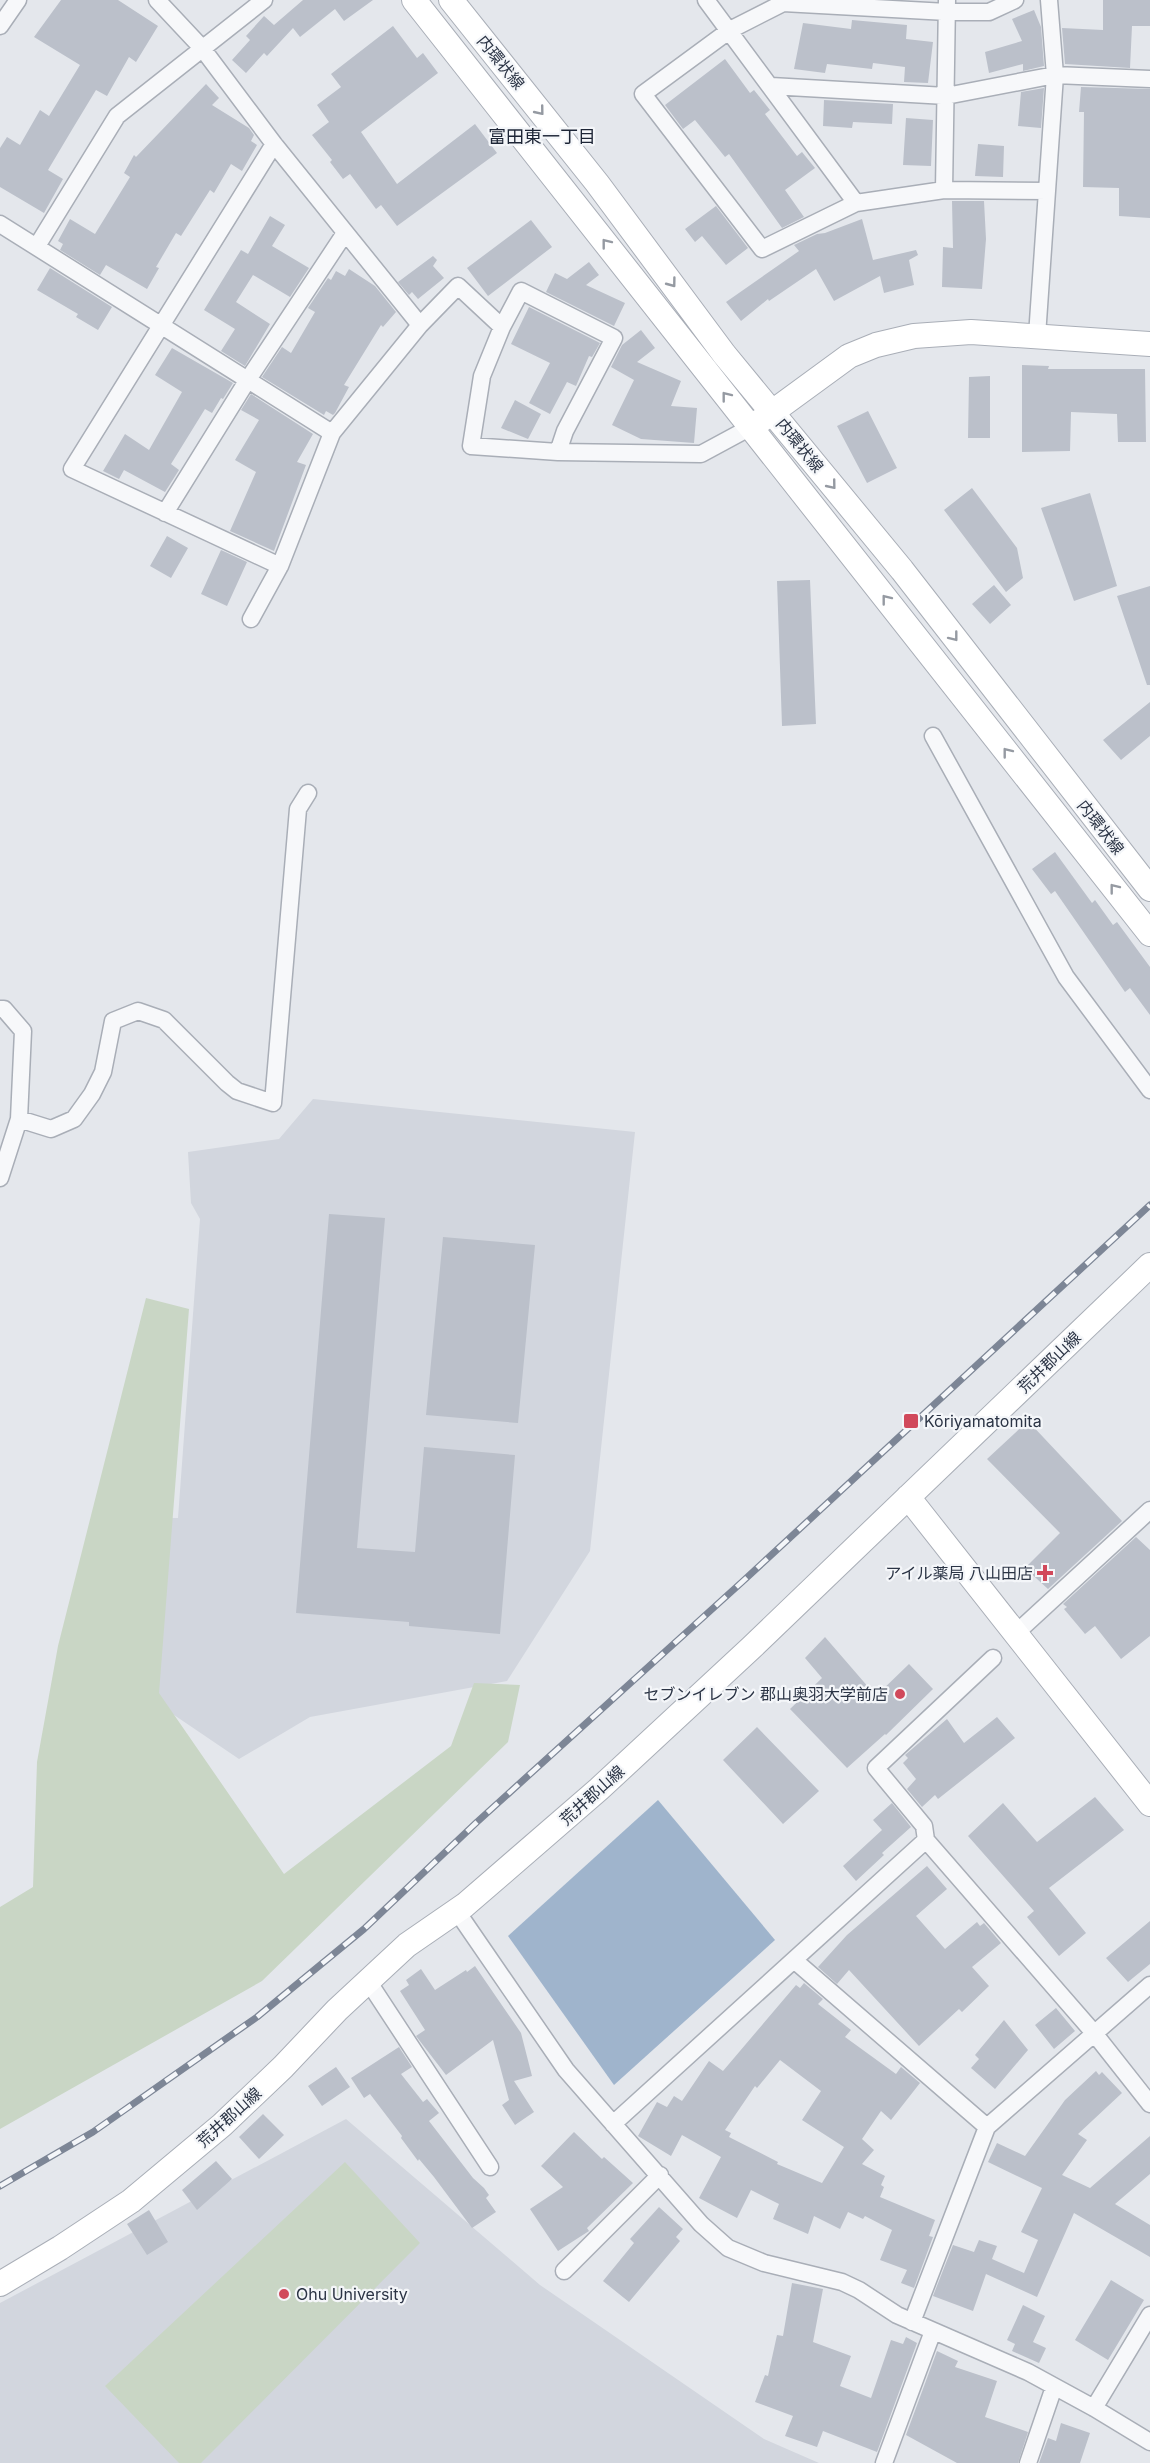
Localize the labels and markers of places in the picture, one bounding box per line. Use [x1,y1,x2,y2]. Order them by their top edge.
place label: Kōriyamatomita [924,1411,1042,1431]
marker: Kōriyamatomita [902,1412,920,1430]
place label: アイル薬局 八山田店 [885,1563,1033,1583]
marker: アイル薬局 八山田店 [1038,1566,1052,1580]
place label: セブンイレブン 郡山奥羽大学前店 [643,1684,888,1704]
marker: セブンイレブン 郡山奥羽大学前店 [893,1687,907,1701]
place label: Ohu University [296,2284,408,2304]
marker: Ohu University [277,2287,291,2301]

